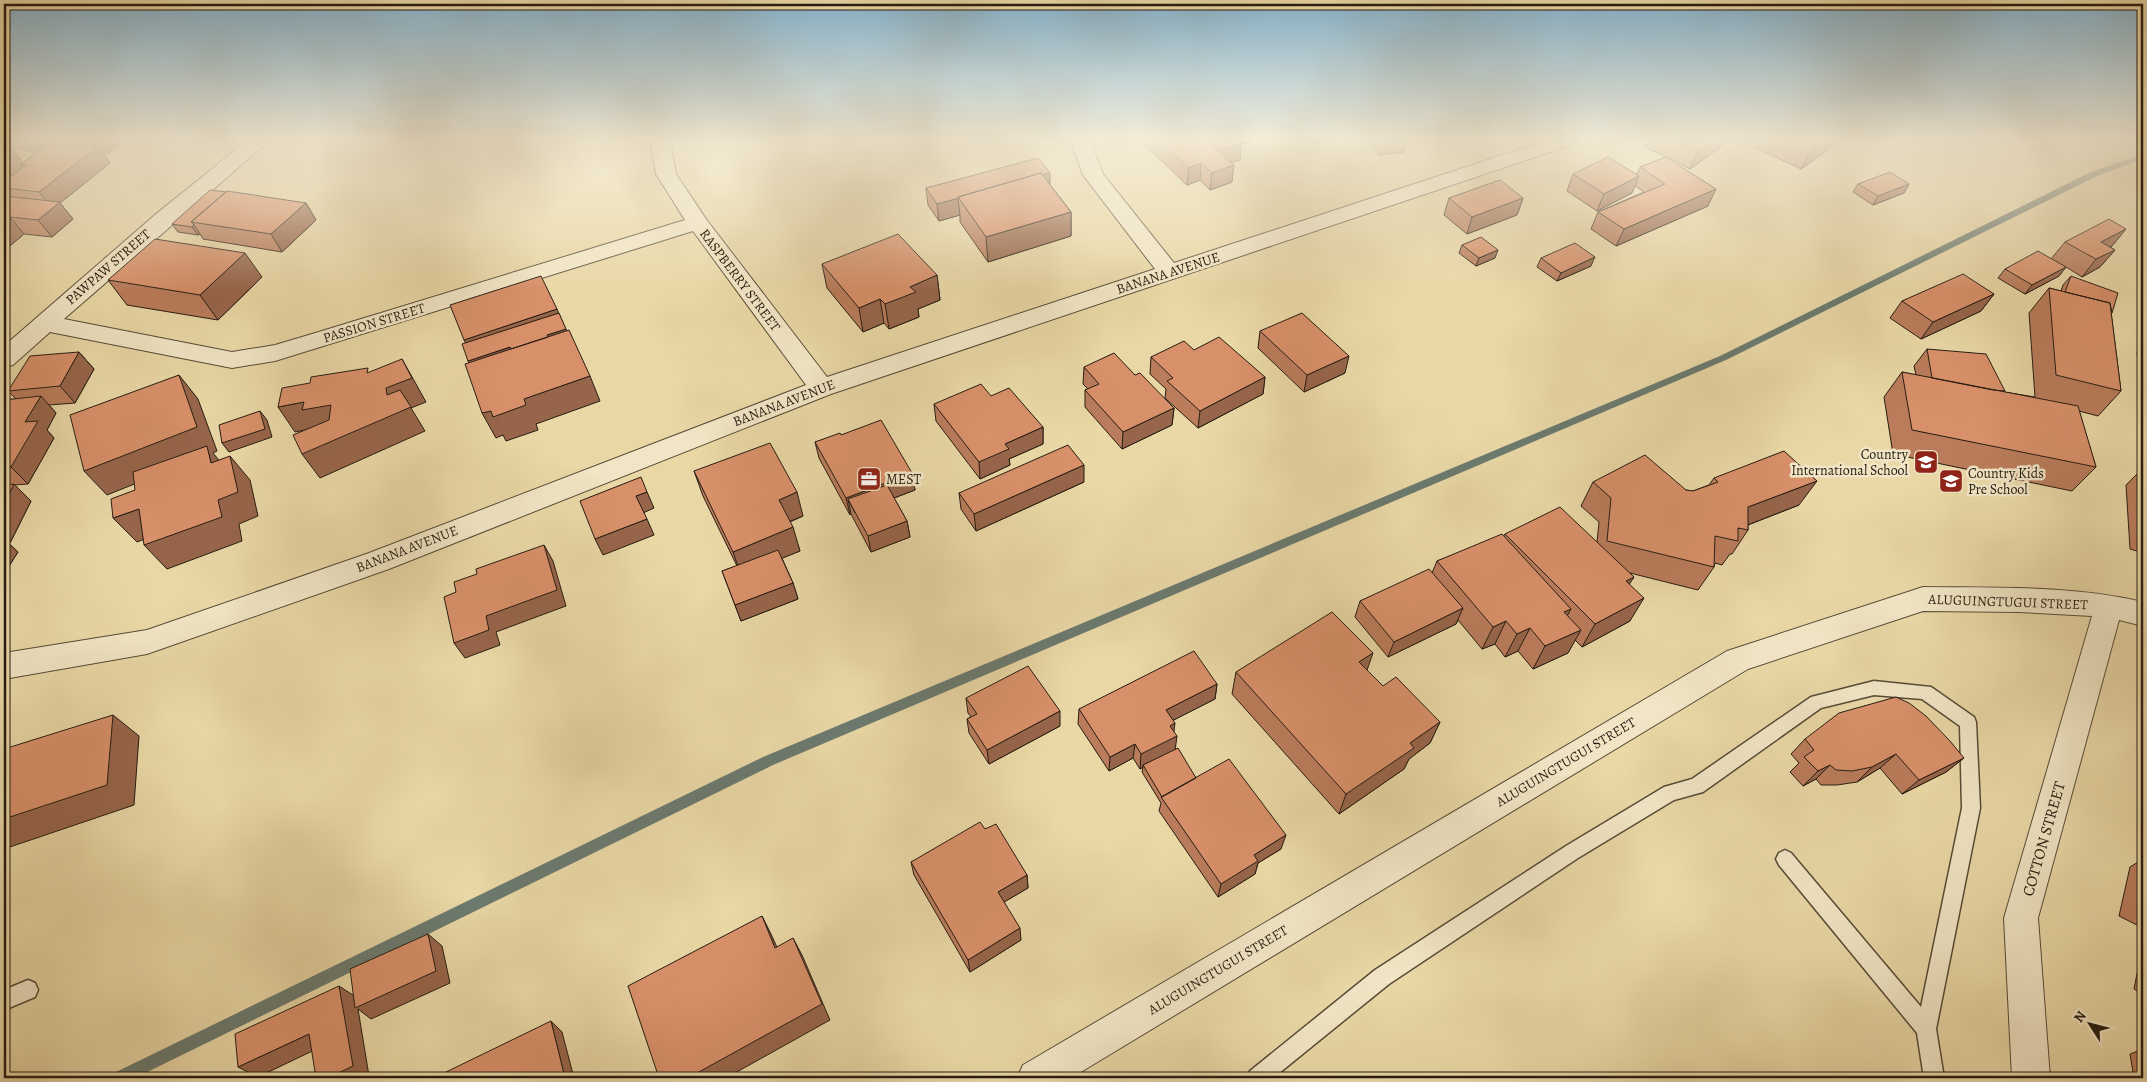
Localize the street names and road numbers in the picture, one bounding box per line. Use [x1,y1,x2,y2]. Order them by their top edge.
street label: PAWPAW STREET [62,225,155,309]
street label: RASPBERRY STREET [695,225,785,335]
street label: BANANA AVENUE [1114,247,1222,299]
street label: PASSION STREET [321,298,428,348]
street label: BANANA AVENUE [730,375,838,431]
street label: BANANA AVENUE [353,521,461,577]
street label: ALUGUINGTUGUI STREET [1927,590,2089,614]
street label: ALUGUINGTUGUI STREET [1492,713,1640,812]
street label: COTTON STREET [2017,779,2071,899]
street label: ALUGUINGTUGUI STREET [1144,921,1292,1020]

